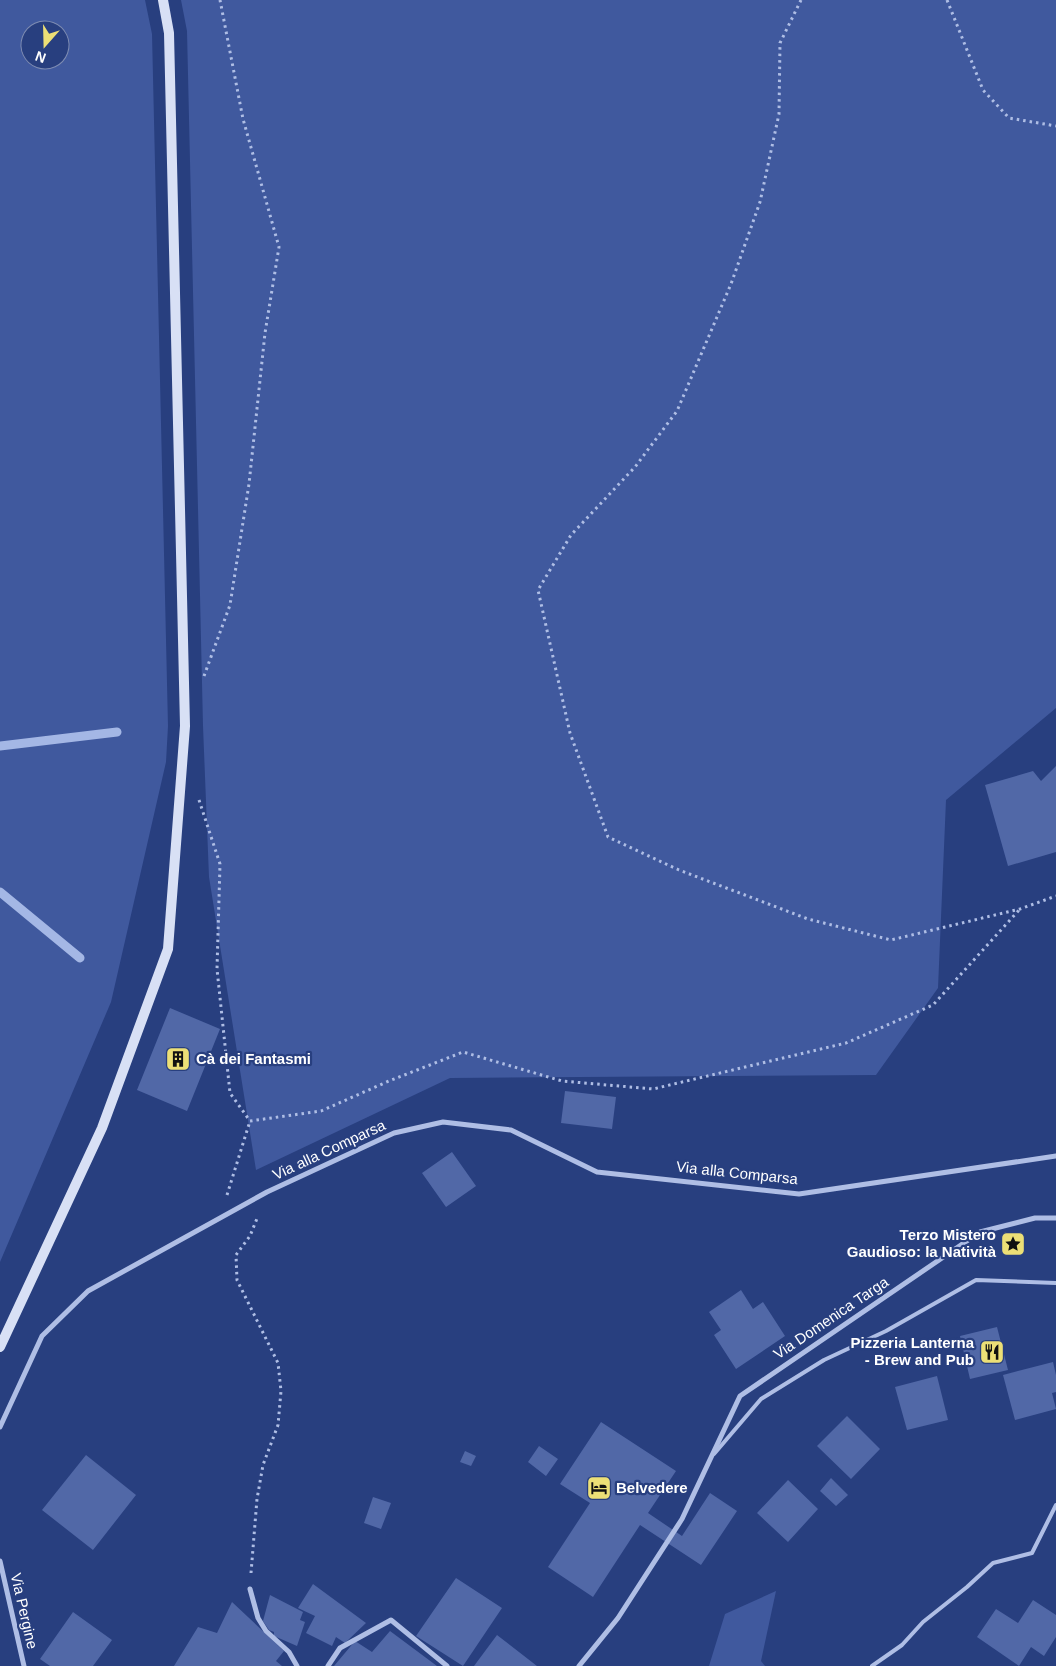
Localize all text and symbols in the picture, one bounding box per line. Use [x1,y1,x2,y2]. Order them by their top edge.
north arrow [20,20,70,70]
text: N [33,48,48,66]
building icon: Cà dei Fantasmi [165,1046,191,1072]
place label: Cà dei Fantasmi [196,1050,311,1067]
street label: Via alla Comparsa [270,1116,388,1183]
street label: Via alla Comparsa [675,1158,799,1187]
place label: Terzo Mistero Gaudioso: la Natività [847,1226,997,1260]
place icon: Terzo Mistero Gaudioso: la Natività [1000,1231,1026,1257]
street label: Via Domenica Targa [770,1273,892,1362]
place label: Pizzeria Lanterna - Brew and Pub [851,1334,975,1368]
restaurant icon: Pizzeria Lanterna - Brew and Pub [979,1339,1005,1365]
hotel icon: Belvedere [586,1475,612,1501]
place label: Belvedere [616,1479,688,1496]
street label: Via Pergine [8,1571,41,1650]

